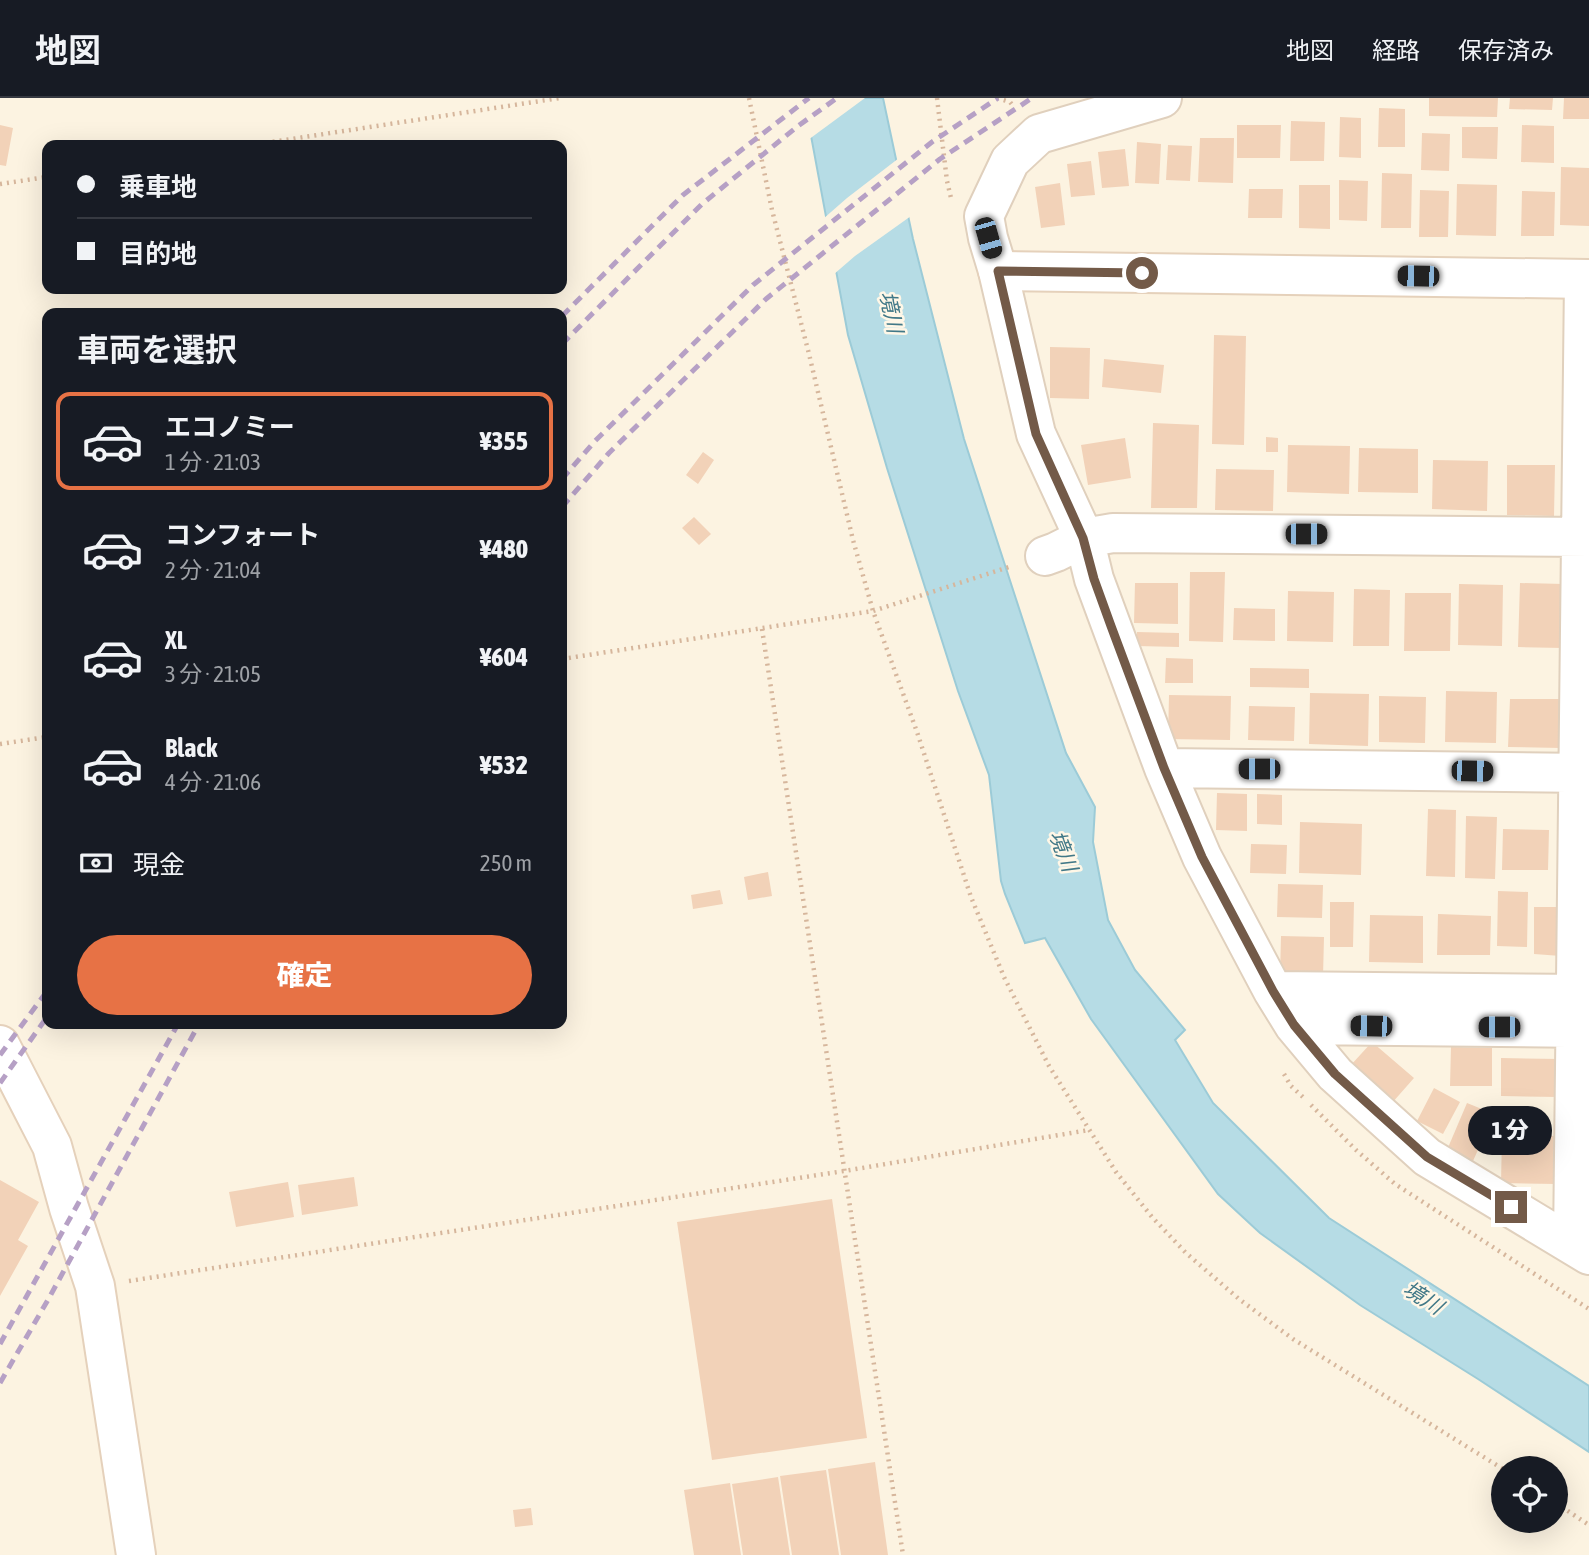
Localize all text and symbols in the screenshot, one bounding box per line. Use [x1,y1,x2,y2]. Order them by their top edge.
text: 地図 [35,31,101,69]
text: 地図 [1286,37,1334,64]
text: 経路 [1372,37,1420,64]
text: 保存済み [1458,37,1554,64]
text: 乗車地 [119,172,197,202]
car [973,215,1004,261]
text: 目的地 [119,239,197,269]
route start [1126,257,1158,289]
car [1397,265,1440,287]
water label: 境川 [876,289,908,337]
text: 車両を選択 [77,331,237,368]
icon: car [81,410,144,473]
text: エコノミー [165,412,295,442]
text: ¥355 [480,426,528,456]
text: 1 分 · 21:03 [165,449,261,475]
icon: car [81,518,144,581]
text: コンフォート [165,520,320,550]
car [1286,524,1328,545]
text: ¥480 [480,534,528,564]
text: 2 分 · 21:04 [165,557,261,583]
text: XL [165,625,187,655]
icon: car [81,626,144,689]
text: ¥604 [480,642,528,672]
text: 3 分 · 21:05 [165,661,261,687]
text: Black [165,733,217,763]
icon: car [81,734,144,797]
text: ¥532 [480,750,528,780]
car [1239,759,1281,780]
car [1451,760,1494,782]
text: 4 分 · 21:06 [165,769,261,795]
water label: 境川 [1045,827,1083,876]
icon: cash [77,844,115,882]
text: 現金 [133,850,185,880]
text: 250 m [480,850,532,876]
button: 確定 [77,935,532,1015]
car [1350,1015,1393,1037]
car [1479,1017,1521,1038]
callout: 1 分 [1469,1105,1553,1154]
text: 1 分 [1492,1117,1528,1143]
route end [1495,1191,1527,1223]
water label: 境川 [1399,1276,1449,1320]
map controls [1491,1456,1568,1533]
button: locate [1491,1456,1568,1533]

